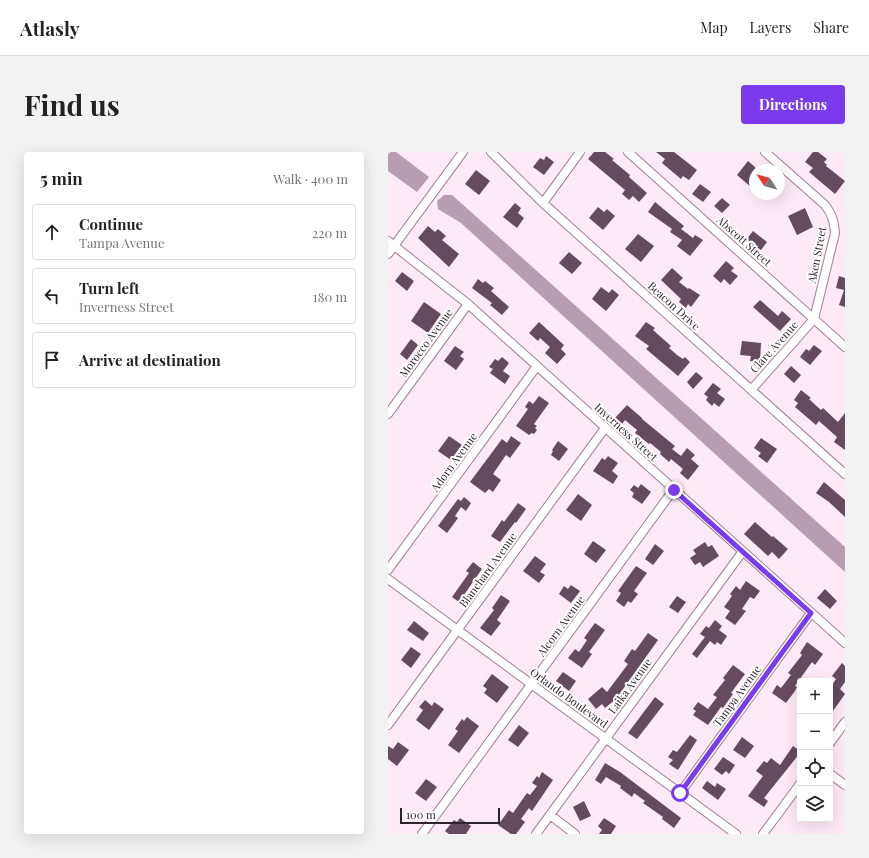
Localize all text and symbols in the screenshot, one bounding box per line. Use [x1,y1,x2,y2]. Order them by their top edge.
text: Atlasly [20,15,80,41]
text: Map [700,18,728,37]
text: Layers [750,18,791,37]
text: Share [813,18,849,37]
button: Directions [741,85,845,124]
text: Find us [24,86,120,123]
north arrow [749,164,785,200]
text: 5 min [40,167,83,189]
text: Walk · 400 m [273,170,348,187]
street label: Abscott Street [713,211,775,269]
text: Continue [79,214,143,234]
icon: ahead [41,221,63,243]
text: 220 m [312,224,347,241]
street label: Aken Street [804,225,829,285]
text: Tampa Avenue [79,234,164,251]
text: Turn left [79,278,140,298]
street label: Beacon Drive [645,278,704,333]
icon: left [41,285,63,307]
text: 180 m [313,288,347,305]
text: Inverness Street [79,298,174,315]
street label: Morocco Avenue [396,305,456,380]
street label: Clare Avenue [746,317,801,376]
icon: arrive [41,349,63,371]
text: Arrive at destination [79,350,221,370]
street label: Inverness Street [592,399,661,464]
street label: Adorn Avenue [427,429,480,495]
route end [665,481,683,499]
street label: Blanchard Avenue [455,529,520,610]
street label: Alcorn Avenue [533,592,588,660]
street label: Laika Avenue [604,655,655,716]
street label: Tampa Avenue [709,662,764,729]
street label: Orlando Boulevard [527,664,612,731]
map controls [797,678,833,822]
button: + [797,678,833,714]
button: − [797,714,833,750]
button: locate [797,750,833,786]
route start [671,784,689,802]
button: layers [797,786,833,822]
scale bar [400,806,500,825]
text: 100 m [406,807,436,822]

